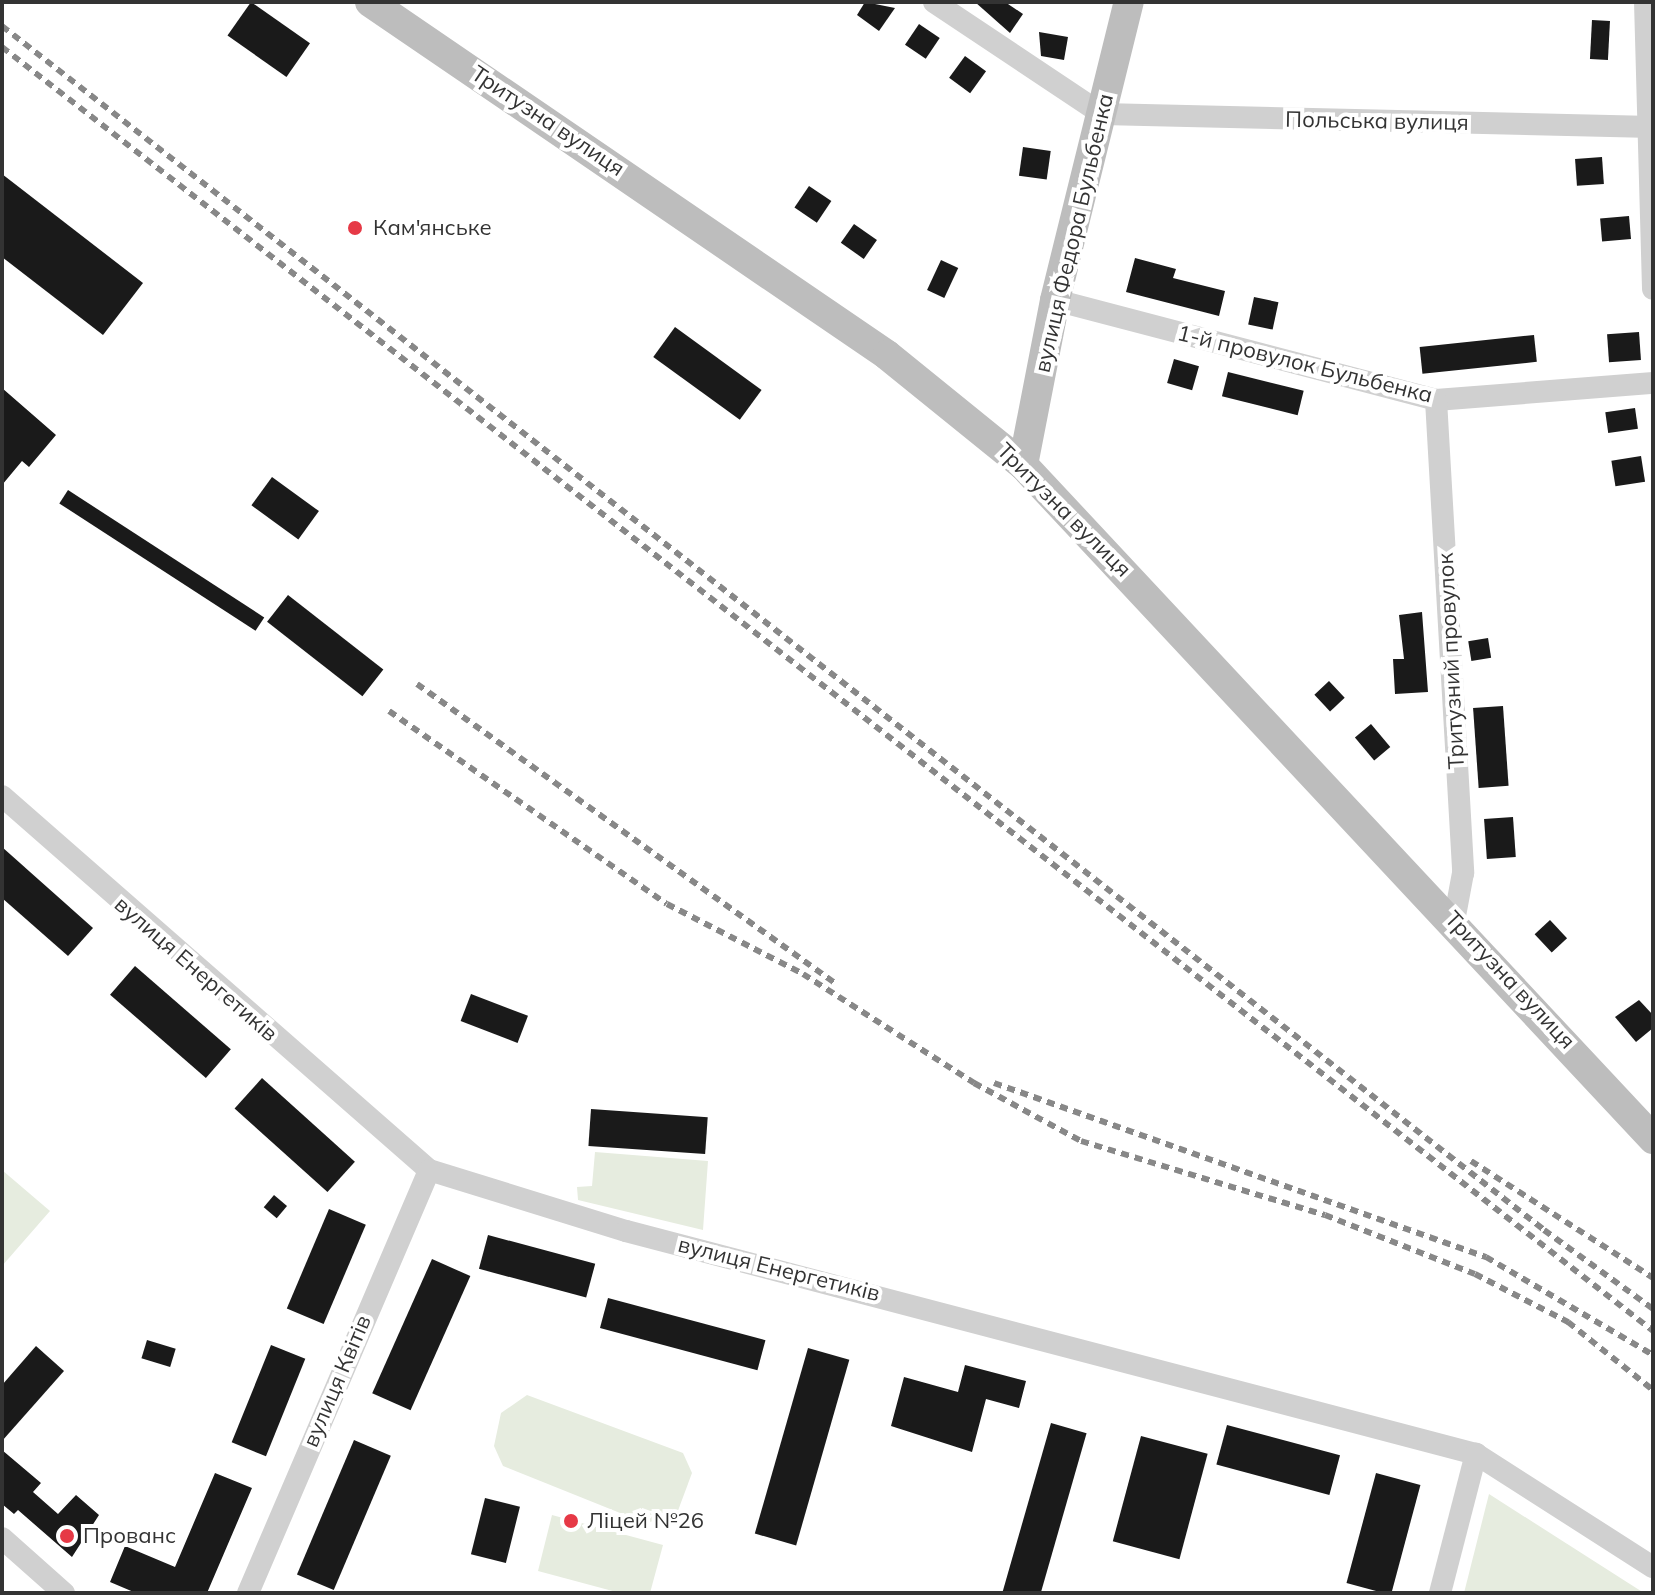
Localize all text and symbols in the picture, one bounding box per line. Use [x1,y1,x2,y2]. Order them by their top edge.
street label: Тритузна вулиця [467,60,629,182]
street label: вулиця Федора Бульбенка [1029,91,1119,375]
street label: Польська вулиця [1285,106,1469,136]
place label: Кам'янське [373,215,492,241]
marker: Кам'янське [344,217,366,239]
street label: 1-й провулок Бульбенка [1175,319,1435,409]
street label: Тритузна вулиця [992,438,1136,582]
street label: Тритузний провулок [1432,552,1470,770]
street label: вулиця Енергетиків [109,891,283,1047]
street label: Тритузна вулиця [1439,906,1581,1054]
street label: вулиця Енергетиків [675,1231,883,1307]
street label: вулиця Квітів [297,1311,377,1451]
place label: Ліцей №26 [587,1508,704,1534]
marker: Ліцей №26 [562,1512,580,1530]
place label: Прованс [83,1523,176,1549]
marker: Прованс [58,1527,76,1545]

